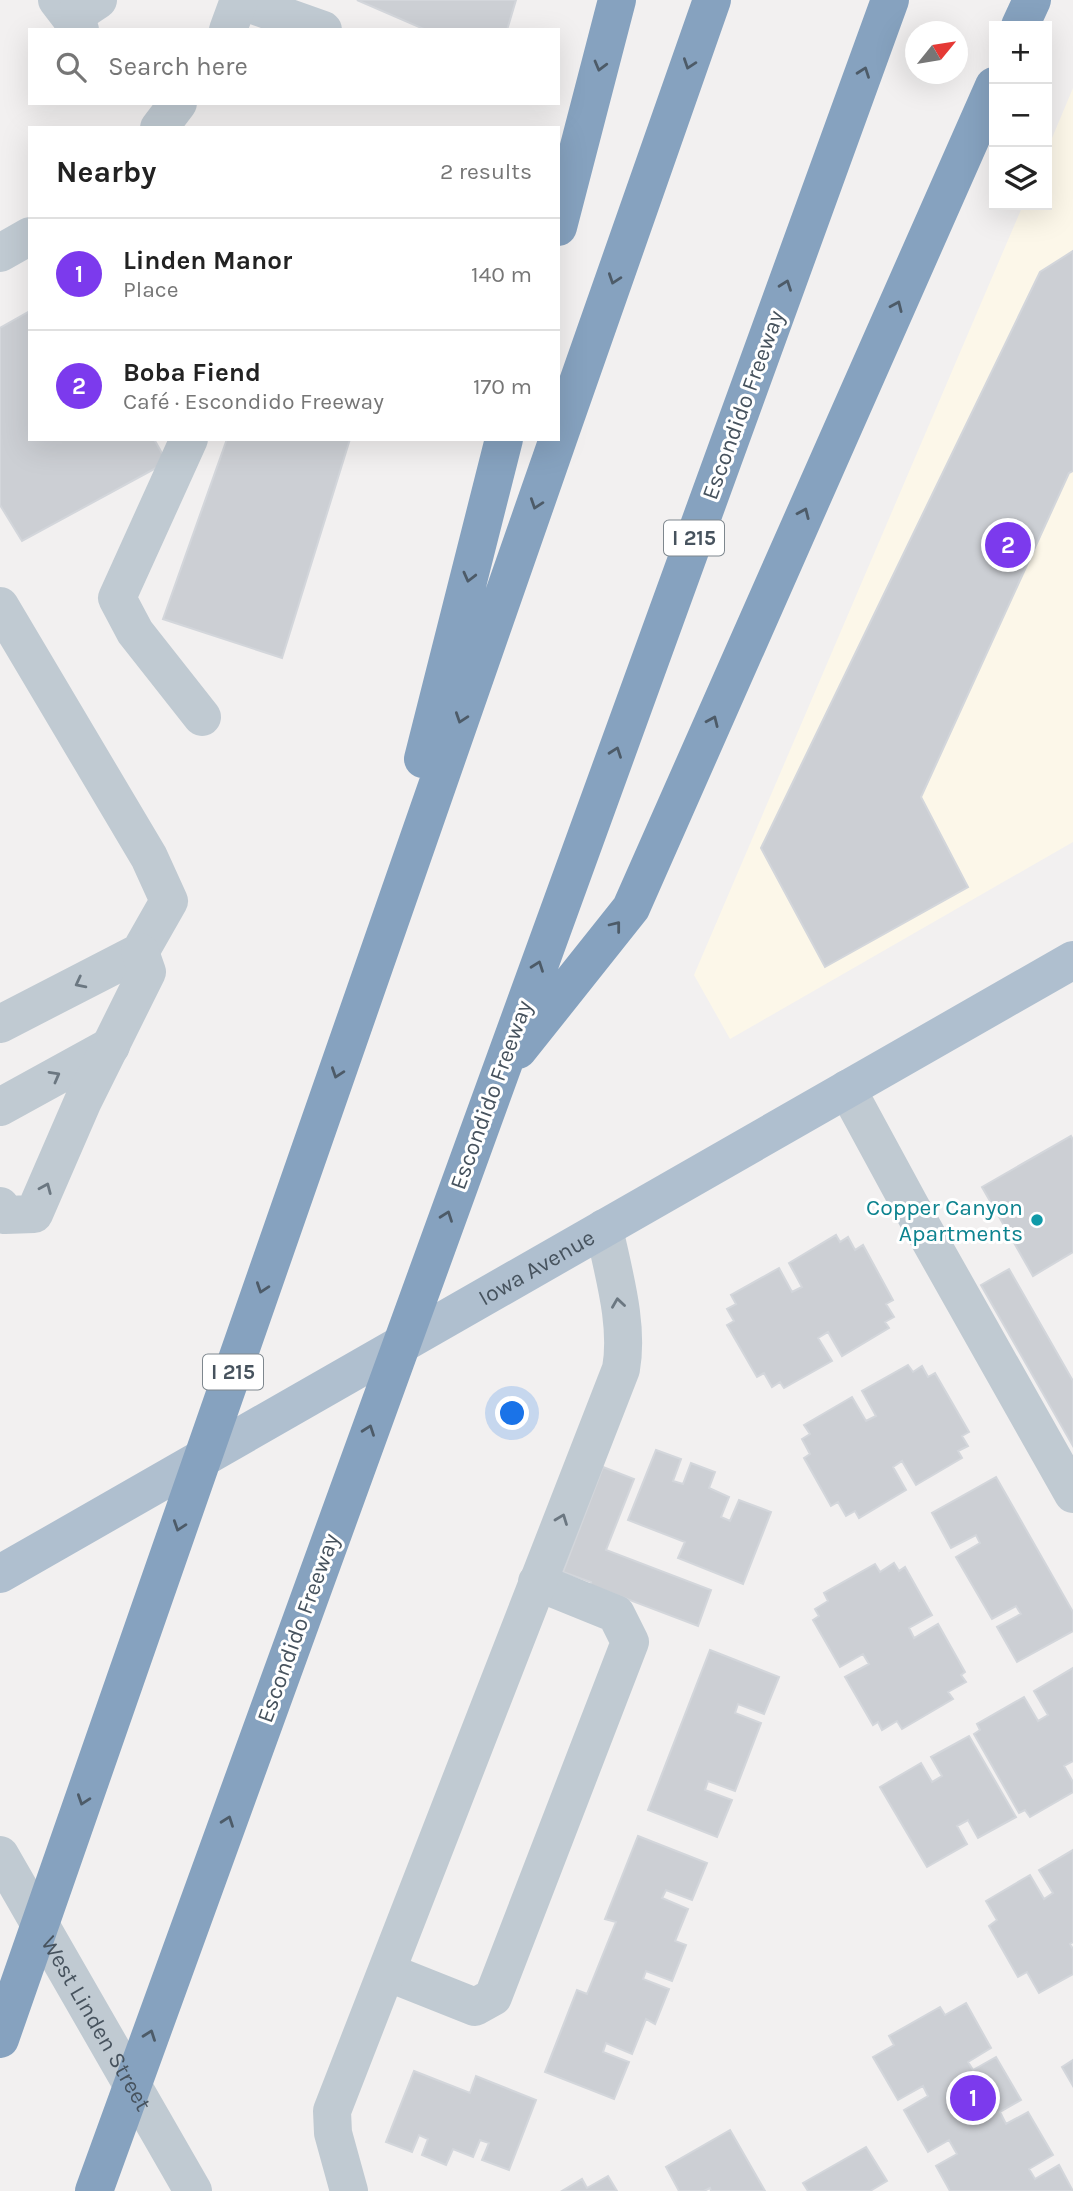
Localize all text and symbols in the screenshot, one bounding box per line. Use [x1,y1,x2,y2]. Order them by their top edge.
north arrow [905,21,968,84]
map controls [989,21,1052,210]
button: + [989,21,1052,84]
search box [28,28,560,105]
icon: search [52,48,90,86]
text: Search here [108,51,248,82]
one-way arrow [683,58,697,70]
one-way arrow [593,60,608,72]
one-way arrow [856,66,870,78]
button: − [989,84,1052,147]
button: layers [989,147,1052,210]
text: Nearby [56,154,156,190]
text: 2 results [440,158,532,185]
text: Linden Manor [123,245,292,276]
text: 1 [75,261,83,288]
text: 140 m [471,261,532,288]
one-way arrow [608,273,622,285]
text: Place [123,276,179,303]
one-way arrow [778,280,792,292]
one-way arrow [889,300,903,313]
street label: Escondido Freeway [696,306,790,503]
text: Boba Fiend [123,357,261,388]
text: 2 [72,373,86,400]
text: 170 m [473,373,532,400]
text: Café · Escondido Freeway [123,388,384,415]
one-way arrow [530,497,544,509]
one-way arrow [796,508,810,520]
pin: 2 [985,519,1031,571]
road number: I 215 [664,520,724,556]
one-way arrow [463,570,477,582]
one-way arrow [455,712,469,724]
one-way arrow [705,716,719,729]
one-way arrow [607,747,621,759]
one-way arrow [607,922,620,934]
one-way arrow [529,960,543,972]
one-way arrow [74,974,87,988]
street label: Escondido Freeway [444,996,538,1193]
one-way arrow [331,1067,345,1079]
one-way arrow [48,1071,61,1084]
one-way arrow [37,1183,51,1195]
place label: Copper Canyon Apartments [866,1194,1023,1247]
one-way arrow [438,1211,452,1223]
marker: Copper Canyon Apartments [1029,1212,1045,1228]
street label: Iowa Avenue [473,1223,599,1311]
one-way arrow [256,1281,270,1294]
one-way arrow [610,1297,625,1309]
road number: I 215 [203,1354,263,1390]
your location [495,1396,529,1430]
one-way arrow [361,1424,375,1437]
one-way arrow [553,1513,567,1525]
one-way arrow [173,1519,187,1532]
street label: Escondido Freeway [251,1529,345,1726]
one-way arrow [77,1793,91,1805]
one-way arrow [220,1815,234,1827]
street label: West Linden Street [36,1931,158,2116]
one-way arrow [142,2029,156,2041]
pin: 1 [950,2072,996,2124]

